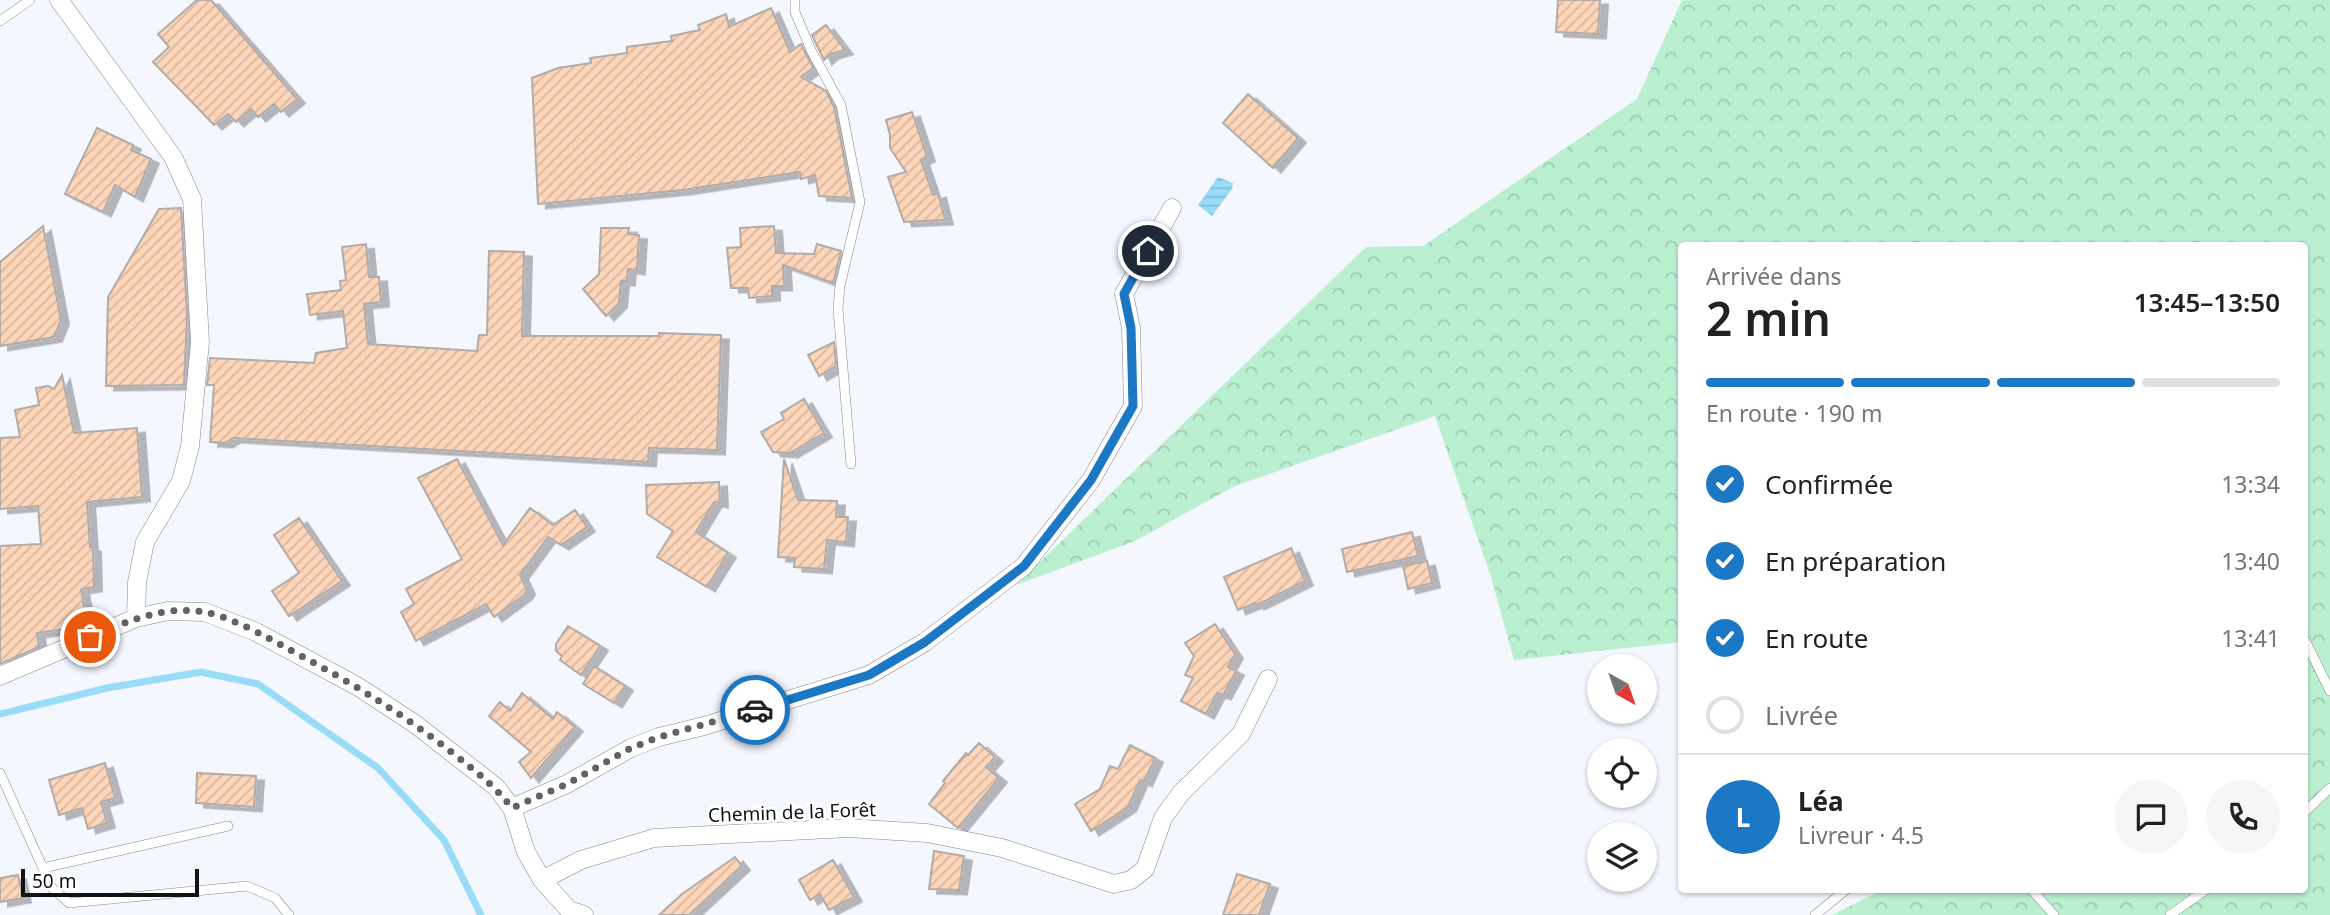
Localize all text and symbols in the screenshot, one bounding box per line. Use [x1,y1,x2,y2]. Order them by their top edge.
pin [1118,221,1178,281]
icon: home [1129,232,1167,270]
text: Arrivée dans [1706,260,1842,292]
text: 13:45–13:50 [2134,284,2280,320]
text: 2 min [1706,287,1831,349]
text: En route · 190 m [1706,397,1883,429]
icon: check [1706,465,1744,503]
text: Confirmée [1765,466,1893,502]
text: 13:34 [2221,468,2280,500]
icon: check [1706,542,1744,580]
text: En préparation [1765,543,1946,579]
text: 13:40 [2221,545,2280,577]
pin [60,607,120,667]
icon: bag [71,618,109,656]
icon: check [1706,619,1744,657]
text: En route [1765,620,1868,656]
text: 13:41 [2221,622,2280,654]
north arrow [1587,654,1657,724]
map controls [1587,654,1657,892]
courier [720,675,790,745]
icon: car [736,691,774,729]
text: Livrée [1765,697,1838,733]
button: locate [1587,738,1657,808]
button: chat [2114,780,2188,854]
button: phone [2206,780,2280,854]
text: Léa [1798,783,1844,819]
street label: Chemin de la Forêt [708,796,877,828]
text: L [1736,799,1750,835]
text: Livreur · 4.5 [1798,819,1924,851]
button: layers [1587,822,1657,892]
scale bar [21,866,200,898]
text: 50 m [32,868,76,894]

